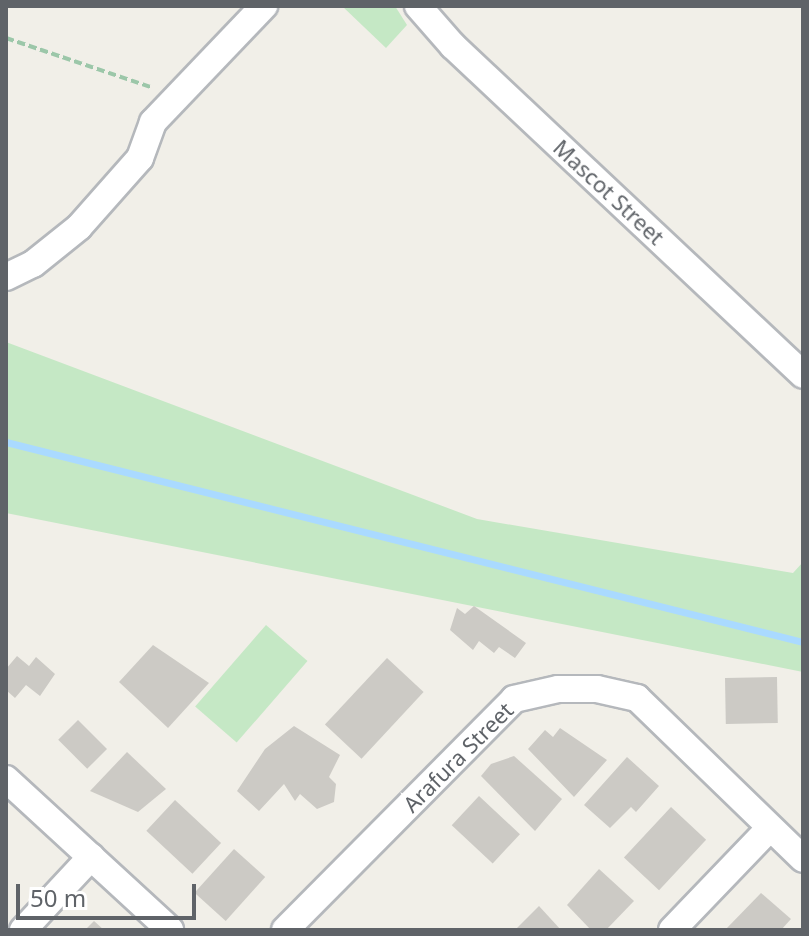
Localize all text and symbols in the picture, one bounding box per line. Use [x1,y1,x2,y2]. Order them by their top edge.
street label: Mascot Street [548,134,670,250]
street label: Arafura Street [398,697,518,817]
scale bar [20,868,200,918]
text: 50 m [30,881,86,914]

